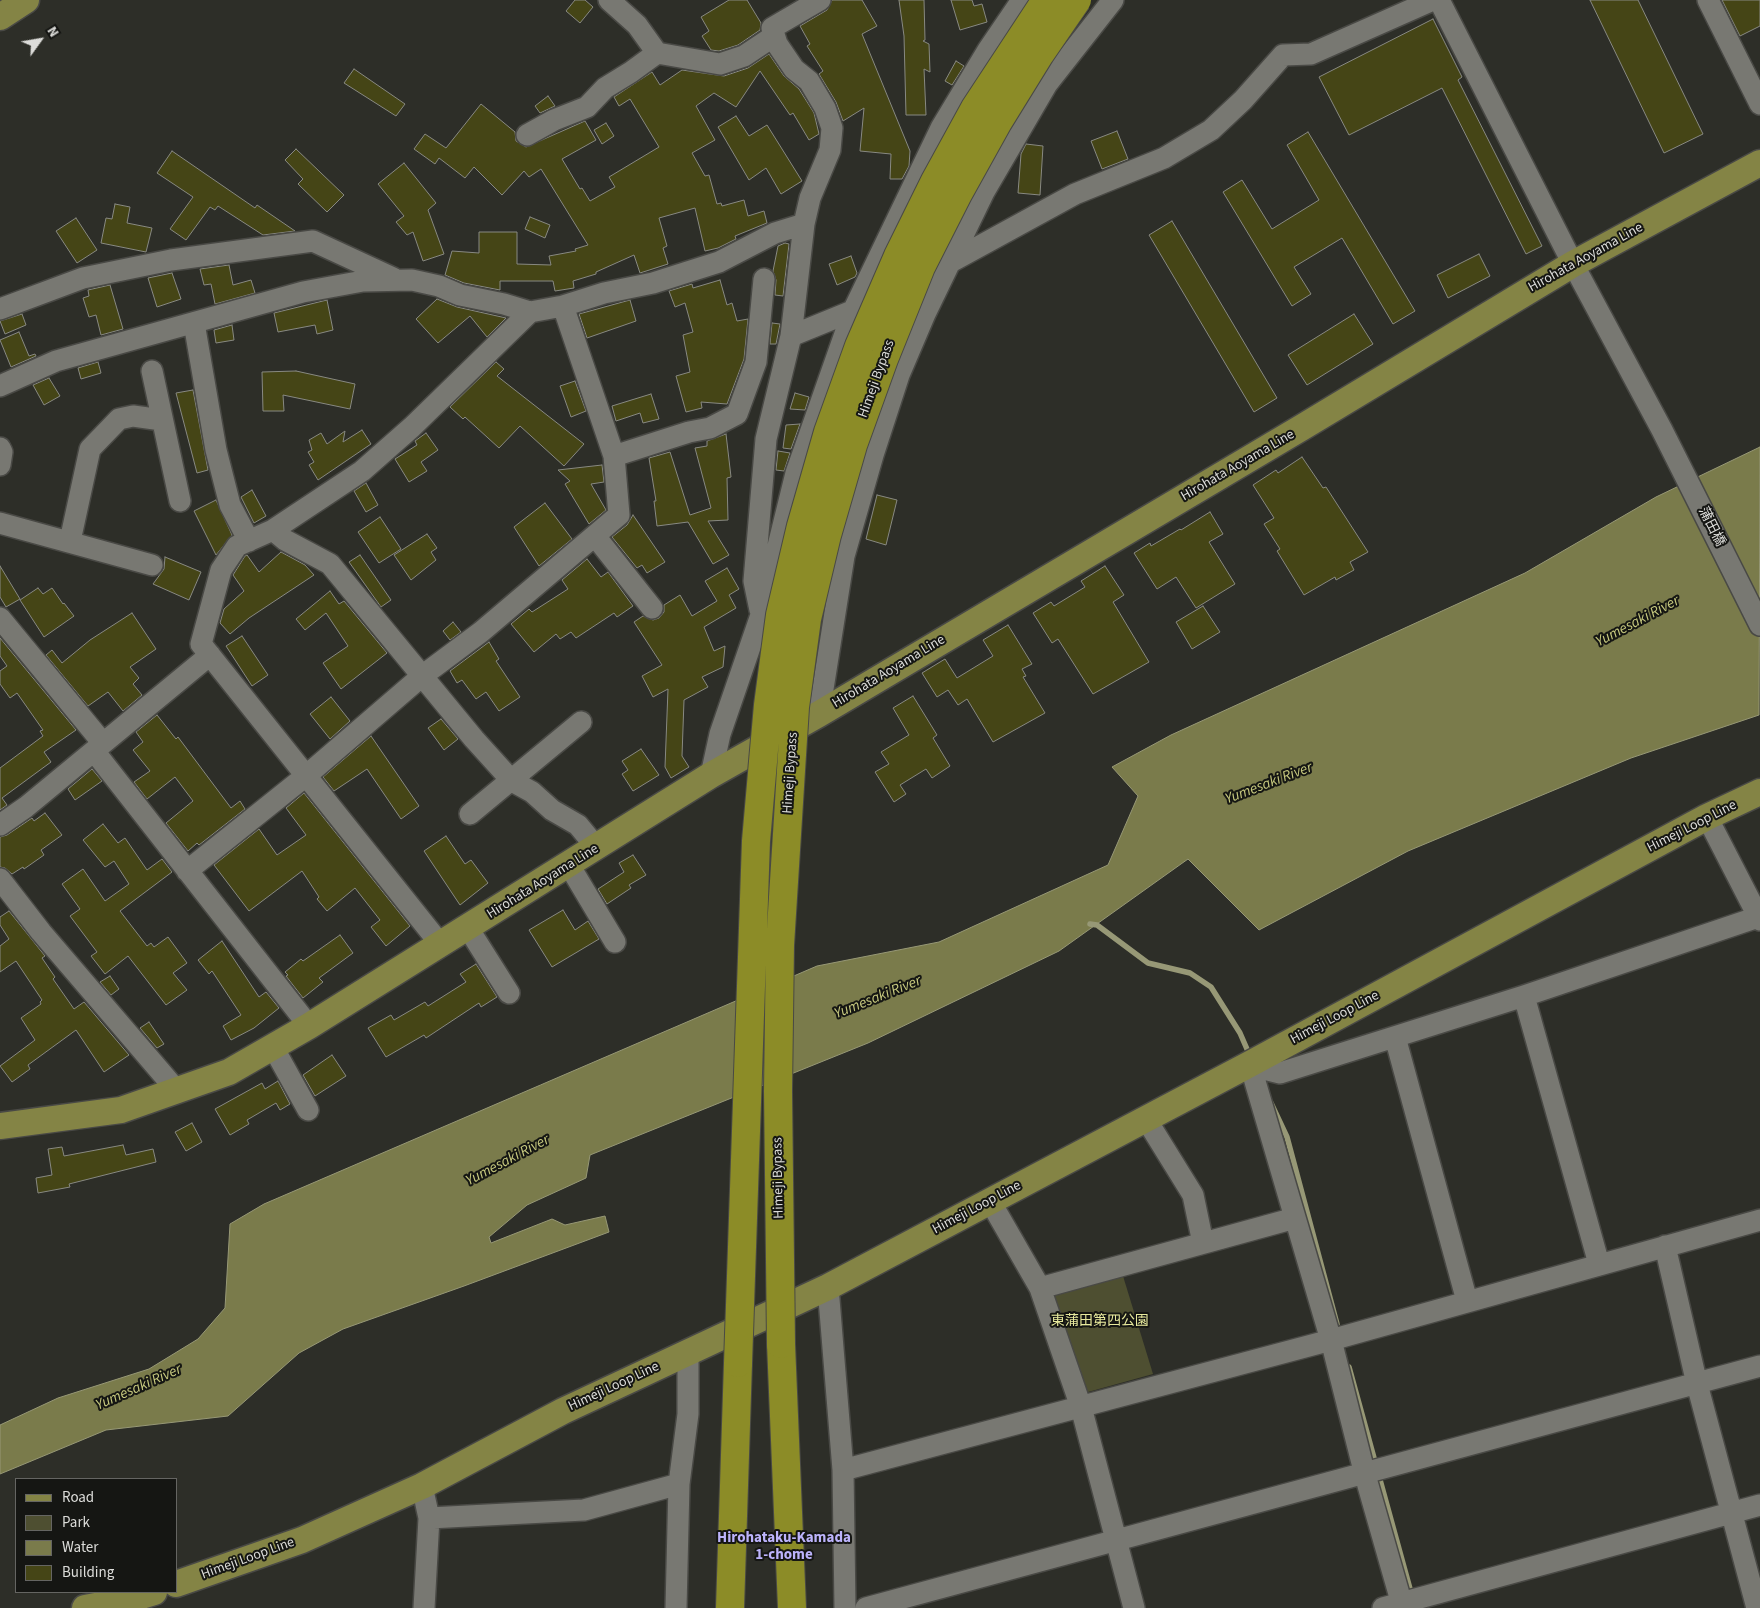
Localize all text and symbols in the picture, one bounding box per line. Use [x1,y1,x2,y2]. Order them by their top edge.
north arrow [15,15,65,65]
text: N [42,23,64,41]
street label: Hirohata Aoyama Line [1526,220,1646,296]
street label: Himeji Bypass [855,338,899,420]
street label: Hirohata Aoyama Line [1178,427,1298,505]
street label: 蒲田橋 [1694,504,1728,550]
water label: Yumesaki River [1593,592,1683,652]
street label: Hirohata Aoyama Line [830,632,948,712]
street label: Himeji Bypass [780,732,802,814]
water label: Yumesaki River [1223,759,1315,809]
street label: Himeji Loop Line [1645,797,1739,857]
street label: Hirohata Aoyama Line [484,841,602,923]
water label: Yumesaki River [832,972,924,1024]
street label: Himeji Loop Line [1288,988,1382,1048]
water label: Yumesaki River [463,1131,553,1191]
street label: Himeji Bypass [770,1137,788,1219]
street label: Himeji Loop Line [930,1178,1024,1238]
park label: 東蒲田第四公園 [1051,1314,1149,1330]
street label: Himeji Loop Line [566,1359,662,1415]
water label: Yumesaki River [93,1361,185,1415]
legend [15,1478,178,1593]
text: Road [62,1487,94,1508]
text: Park [62,1512,90,1533]
district label: Hirohataku-Kamada 1-chome [717,1530,851,1565]
street label: Himeji Loop Line [199,1534,297,1584]
text: Water [62,1537,98,1558]
text: Building [62,1562,114,1583]

